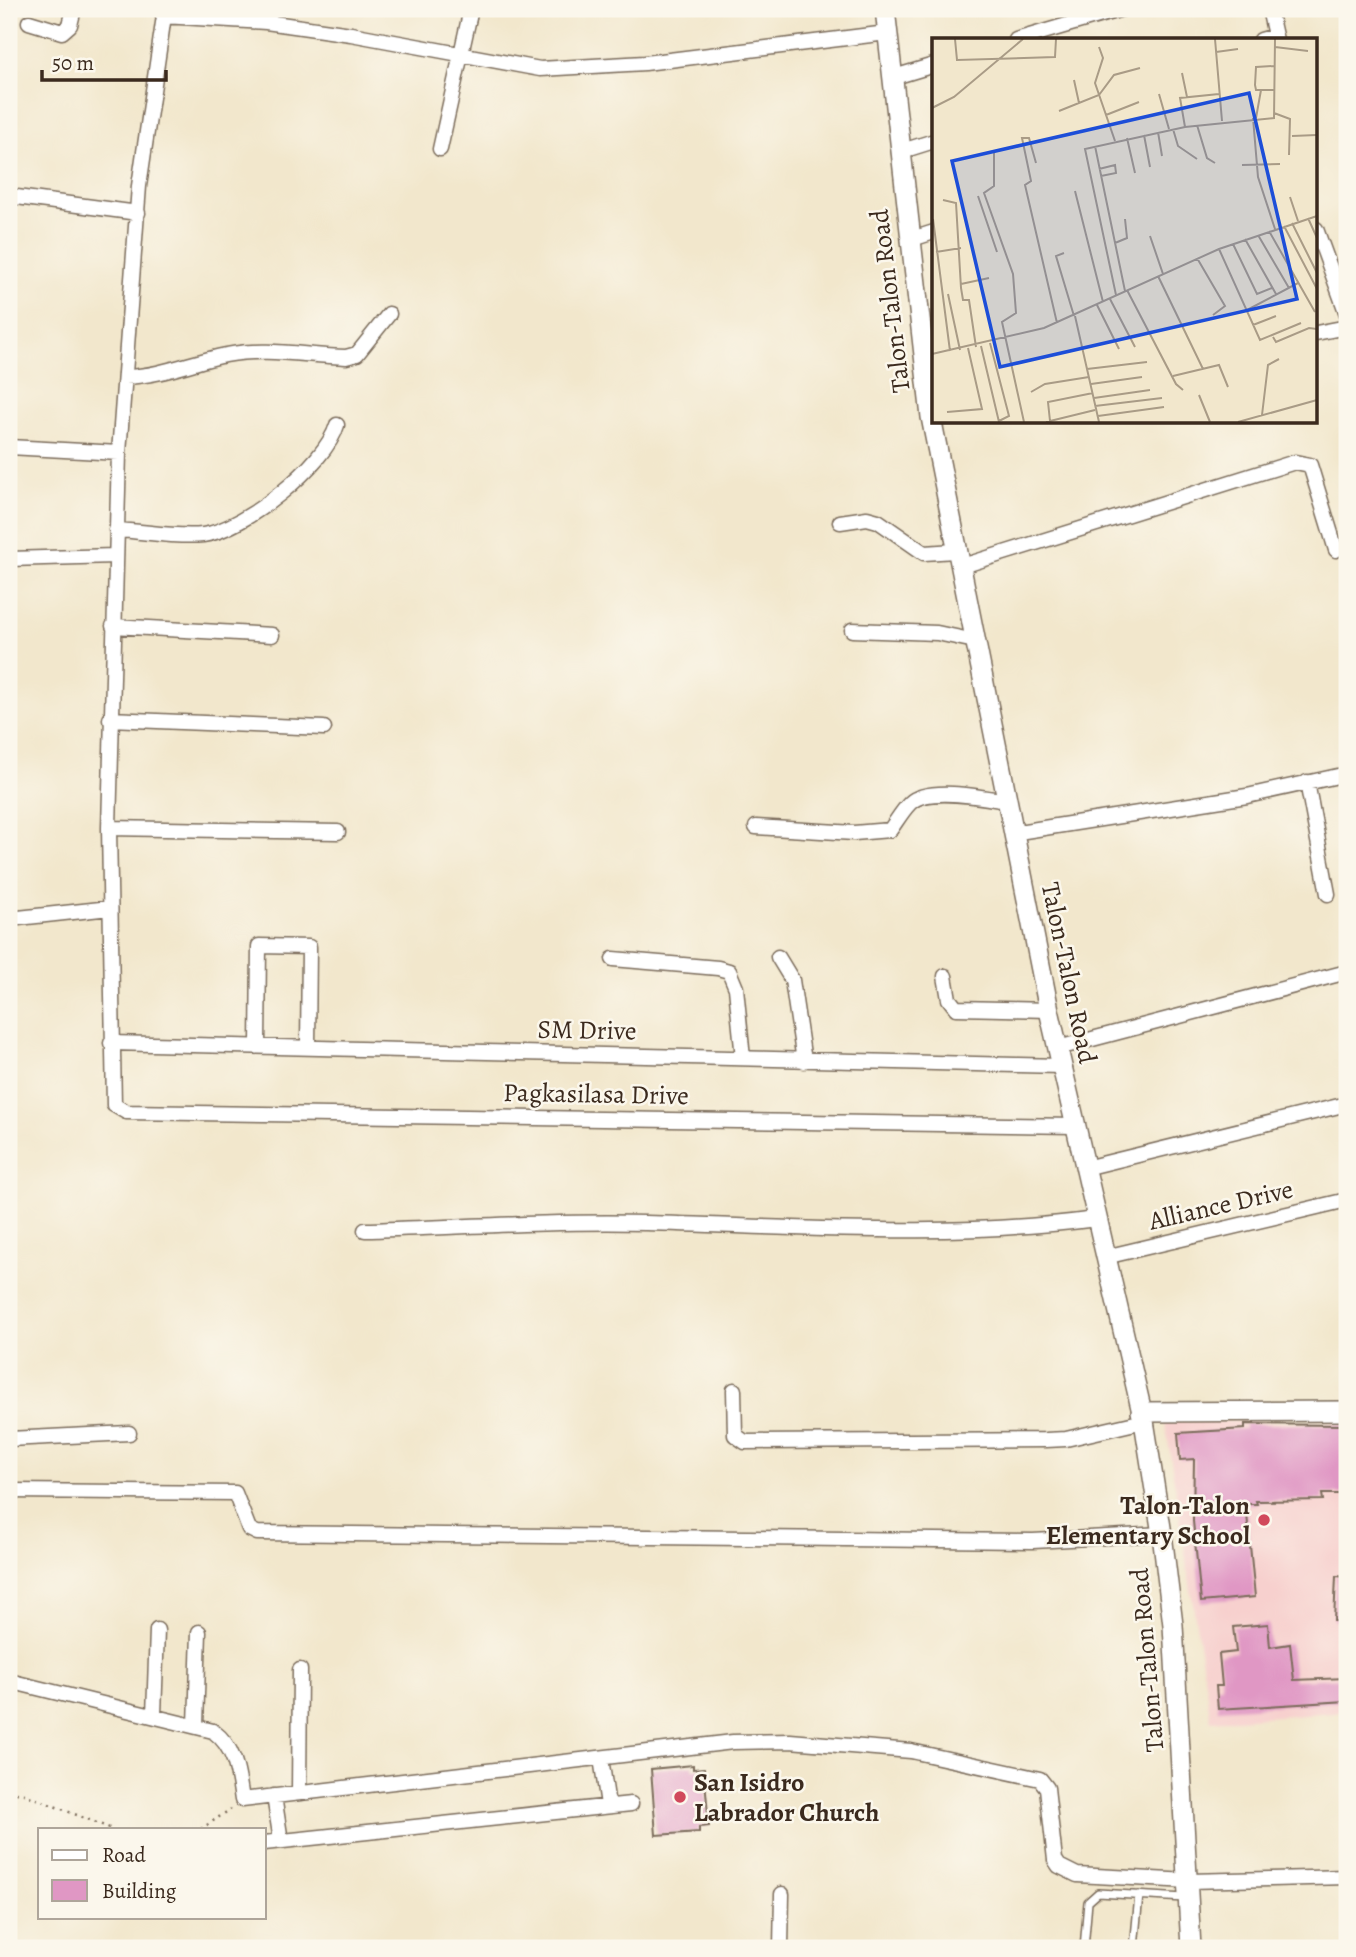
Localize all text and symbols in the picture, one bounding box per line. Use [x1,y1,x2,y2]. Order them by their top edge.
scale bar [42,38,166,82]
inset map [932,38,1318,424]
text: 50 m [52,49,94,77]
street label: Talon-Talon Road [861,207,919,395]
street label: Talon-Talon Road [1033,879,1105,1067]
street label: SM Drive [537,1012,637,1048]
street label: Pagkasilasa Drive [503,1075,689,1113]
street label: Alliance Drive [1145,1171,1296,1239]
place label: Talon-Talon Elementary School [1046,1488,1250,1553]
marker: Talon-Talon Elementary School [1256,1512,1272,1528]
street label: Talon-Talon Road [1122,1567,1172,1753]
place label: San Isidro Labrador Church [694,1765,879,1830]
marker: San Isidro Labrador Church [672,1789,688,1805]
legend [38,1828,266,1918]
text: Road [102,1841,146,1869]
text: Building [102,1877,177,1905]

